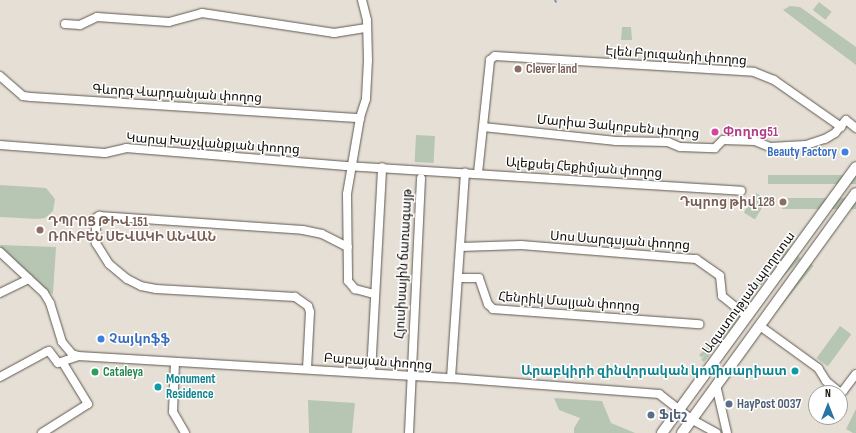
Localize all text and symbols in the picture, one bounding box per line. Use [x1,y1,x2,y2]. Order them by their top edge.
street label: Էլեն Բյուզանդի փողոց [605,43,747,69]
place label: Clever land [526,61,577,77]
marker: Clever land [513,64,523,74]
street label: Գևորգ Վարդանյան փողոց [92,82,262,106]
street label: Մարիա Յակոբսեն փողոց [536,112,700,142]
place label: Փողոց51 [723,124,778,140]
marker: Փողոց51 [710,127,720,137]
street label: Կարպ Խաչվանքյան փողոց [126,130,300,158]
place label: Beauty Factory [767,144,837,160]
marker: Beauty Factory [840,147,850,157]
street label: Ալեքսեյ Հեքիմյան փողոց [505,155,663,181]
street label: Հյուսիսային ճառագայթ [392,189,416,339]
place label: Դպրոց թիվ 128 [680,194,775,210]
marker: Դպրոց թիվ 128 [778,197,788,207]
place label: ԴՊՐՈՑ ԹԻՎ 151 ՌՈՒԲԵՆ ՍԵՎԱԿԻ ԱՆՎԱՆ [48,215,216,246]
marker: ԴՊՐՈՑ ԹԻՎ 151 ՌՈՒԲԵՆ ՍԵՎԱԿԻ ԱՆՎԱՆ [35,225,45,235]
street label: Սոս Սարգսյան փողոց [549,228,691,254]
street label: Ազատության պողոտա [699,229,799,357]
street label: Հենրիկ Մալյան փողոց [498,289,640,315]
place label: Չայկոֆֆ [109,331,170,347]
marker: Չայկոֆֆ [96,334,106,344]
street label: Բաբայան փողոց [323,350,433,374]
place label: Արաբկիրի զինվորական կոմիսարիատ [521,363,787,379]
place label: Cataleya [103,364,143,380]
marker: Արաբկիրի զինվորական կոմիսարիատ [790,366,800,376]
marker: Cataleya [90,367,100,377]
place label: Monument Residence [166,372,216,403]
marker: Monument Residence [153,382,163,392]
north arrow [808,385,848,425]
text: N [825,387,831,400]
place label: HayPost 0037 [737,396,801,412]
marker: HayPost 0037 [724,399,734,409]
place label: Ֆլեշ [659,407,687,423]
marker: Ֆլեշ [646,410,656,420]

